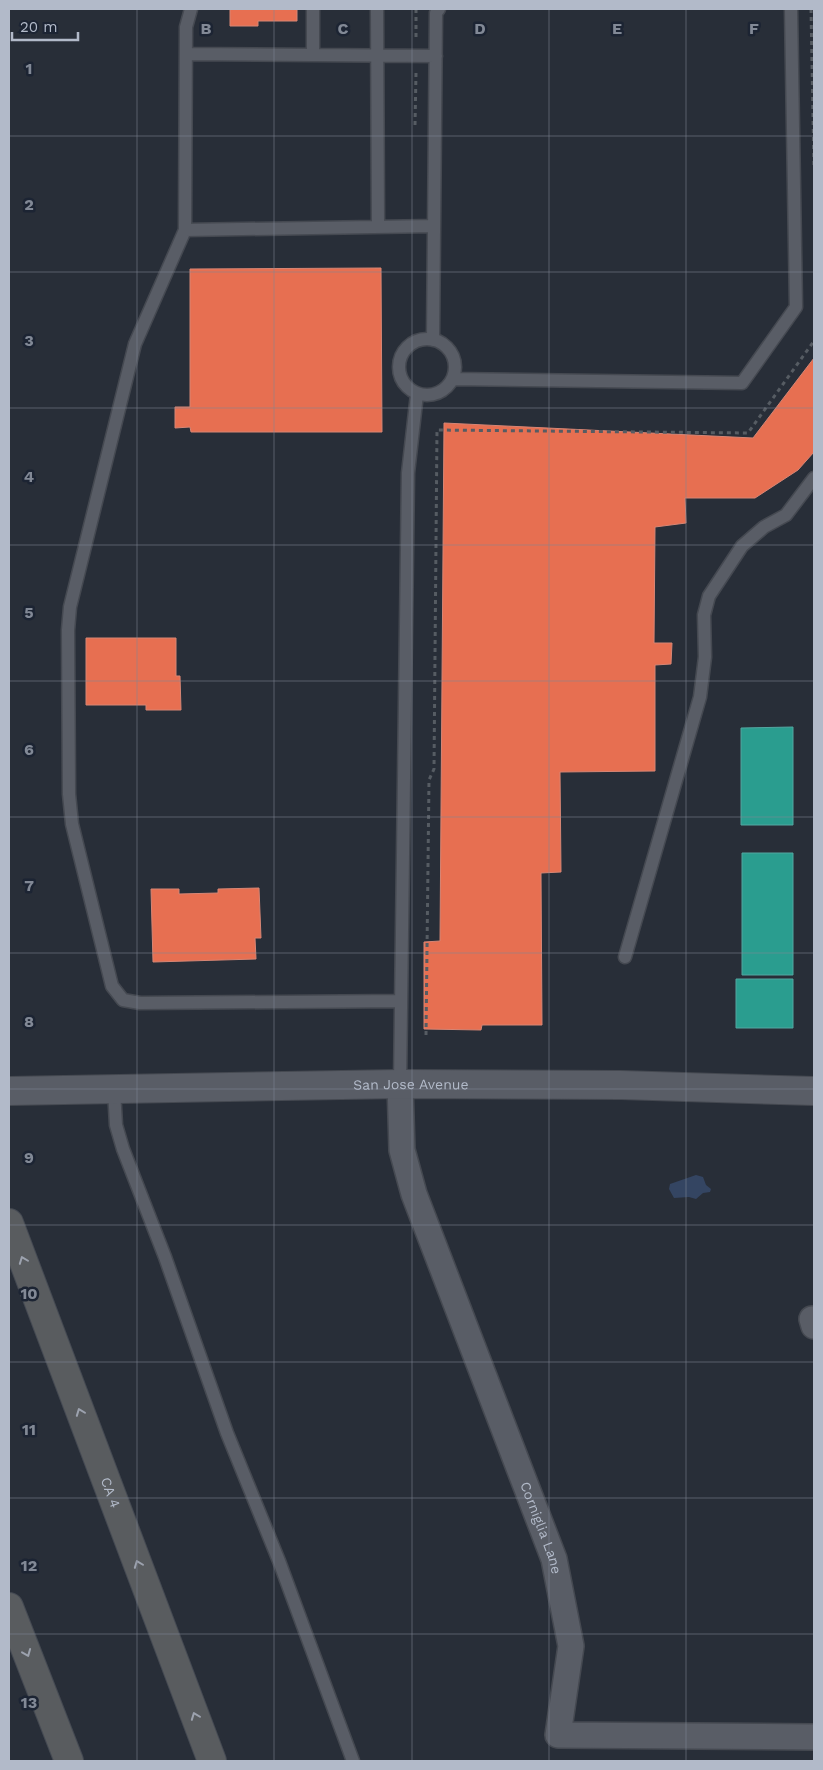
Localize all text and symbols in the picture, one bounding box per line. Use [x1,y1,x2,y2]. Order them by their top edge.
scale bar [12,10,79,42]
text: 20 m [20,18,58,36]
text: B [201,19,212,38]
text: C [338,19,349,38]
text: D [474,19,486,38]
text: E [612,19,622,38]
text: F [749,19,759,38]
text: 1 [26,59,32,78]
text: 2 [24,195,34,214]
text: 3 [24,331,34,350]
text: 4 [24,467,34,486]
text: 5 [24,603,34,622]
text: 6 [24,740,34,759]
text: 7 [24,876,34,895]
text: 8 [24,1012,34,1031]
street label: San Jose Avenue [353,1076,469,1093]
text: 9 [24,1148,34,1167]
one-way arrow [19,1256,29,1265]
text: 10 [20,1284,38,1303]
one-way arrow [76,1408,86,1417]
text: 11 [22,1420,36,1439]
street label: CA 4 [98,1475,124,1510]
street label: Corniglia Lane [517,1479,565,1575]
text: 12 [21,1556,37,1575]
one-way arrow [134,1560,144,1568]
one-way arrow [21,1648,31,1656]
text: 13 [21,1693,37,1712]
one-way arrow [191,1712,201,1720]

